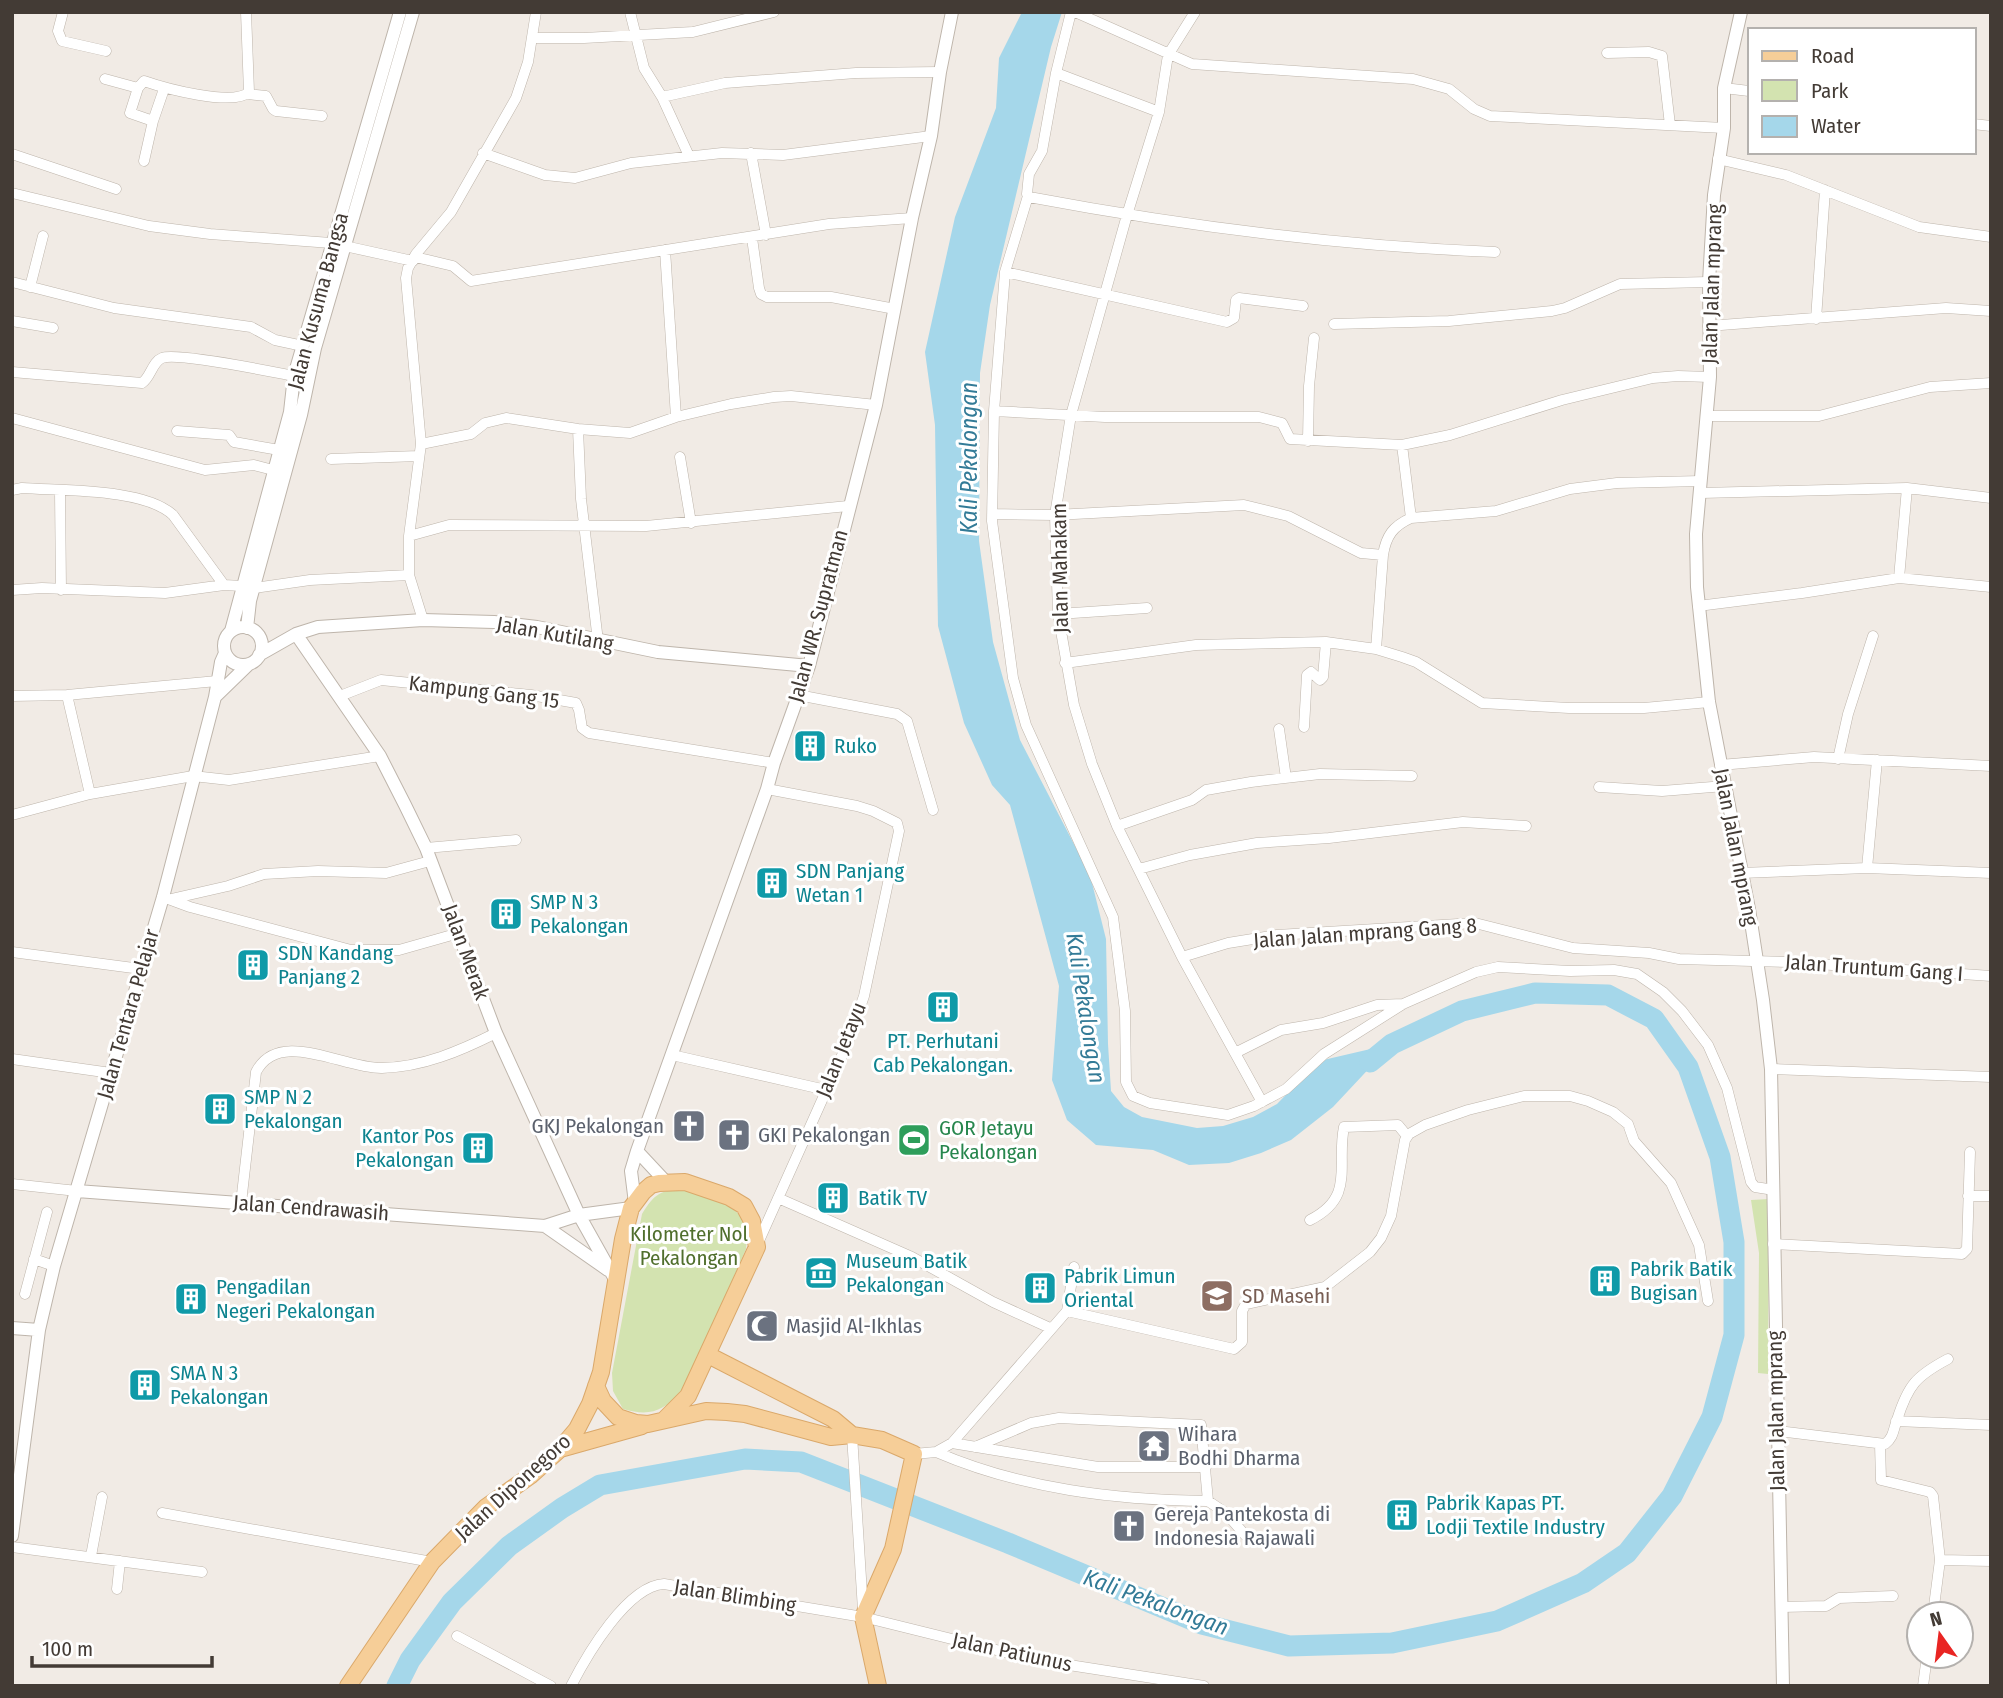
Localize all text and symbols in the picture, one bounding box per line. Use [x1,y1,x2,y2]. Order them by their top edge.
legend [1748,28,1975,154]
text: Road [1811,43,1855,69]
text: Park [1811,78,1849,104]
text: Water [1811,113,1861,139]
street label: Jalan Jalan mprang [1696,203,1728,365]
street label: Jalan Kusuma Bangsa [282,210,354,392]
water label: Kali Pekalongan [955,382,983,534]
street label: Jalan Mahakam [1046,503,1074,633]
street label: Jalan WR. Supratman [782,527,854,705]
street label: Jalan Kutilang [495,611,616,657]
street label: Kampung Gang 15 [407,670,561,714]
building icon: Ruko [791,727,829,765]
place label: Ruko [834,733,877,759]
street label: Jalan Jalan mprang [1708,766,1764,928]
place label: SDN Panjang Wetan 1 [796,858,904,908]
building icon: SDN Panjang Wetan 1 [753,864,791,902]
place label: SMP N 3 Pekalongan [530,889,629,939]
building icon: SMP N 3 Pekalongan [487,895,525,933]
street label: Jalan Merak [437,901,495,1003]
street label: Jalan Jalan mprang Gang 8 [1252,912,1478,954]
street label: Jalan Tentara Pelajar [91,925,165,1102]
water label: Kali Pekalongan [1060,931,1112,1085]
place label: SDN Kandang Panjang 2 [278,940,393,990]
building icon: SDN Kandang Panjang 2 [234,946,272,984]
street label: Jalan Truntum Gang I [1784,949,1964,987]
building icon: PT. Perhutani Cab Pekalongan. [924,988,962,1026]
street label: Jalan Jetayu [810,998,872,1102]
place label: PT. Perhutani Cab Pekalongan. [873,1028,1013,1078]
place label: SMP N 2 Pekalongan [244,1084,343,1134]
building icon: SMP N 2 Pekalongan [201,1090,239,1128]
church icon: GKJ Pekalongan [670,1107,708,1145]
place label: GKJ Pekalongan [532,1113,664,1139]
place label: GOR Jetayu Pekalongan [939,1115,1038,1165]
church icon: GKI Pekalongan [715,1116,753,1154]
sports icon: GOR Jetayu Pekalongan [895,1121,933,1159]
place label: GKI Pekalongan [758,1122,890,1148]
place label: Kantor Pos Pekalongan [355,1123,454,1173]
building icon: Kantor Pos Pekalongan [459,1129,497,1167]
building icon: Batik TV [814,1179,852,1217]
place label: Batik TV [858,1185,927,1211]
street label: Jalan Cendrawasih [232,1190,390,1226]
park label: Kilometer Nol Pekalongan [630,1221,748,1271]
place label: Museum Batik Pekalongan [846,1248,967,1298]
museum icon: Museum Batik Pekalongan [802,1254,840,1292]
place label: Pabrik Batik Bugisan [1630,1256,1733,1306]
building icon: Pabrik Batik Bugisan [1586,1262,1624,1300]
place label: Pabrik Limun Oriental [1064,1263,1176,1313]
building icon: Pabrik Limun Oriental [1021,1269,1059,1307]
place label: Pengadilan Negeri Pekalongan [216,1274,375,1324]
school or university icon: SD Masehi [1198,1277,1236,1315]
building icon: Pengadilan Negeri Pekalongan [172,1280,210,1318]
place label: SD Masehi [1242,1283,1330,1309]
mosque icon: Masjid Al-Ikhlas [743,1307,781,1345]
place label: Masjid Al-Ikhlas [786,1313,922,1339]
street label: Jalan Jalan mprang [1762,1331,1790,1491]
place label: SMA N 3 Pekalongan [170,1360,269,1410]
building icon: SMA N 3 Pekalongan [126,1366,164,1404]
place label: Wihara Bodhi Dharma [1178,1421,1300,1471]
temple icon: Wihara Bodhi Dharma [1135,1427,1173,1465]
street label: Jalan Diponegoro [450,1428,576,1546]
place label: Pabrik Kapas PT. Lodji Textile Industry [1426,1490,1605,1540]
building icon: Pabrik Kapas PT. Lodji Textile Industry [1383,1496,1421,1534]
place label: Gereja Pantekosta di Indonesia Rajawali [1154,1501,1330,1551]
church icon: Gereja Pantekosta di Indonesia Rajawali [1110,1507,1148,1545]
water label: Kali Pekalongan [1080,1563,1232,1641]
street label: Jalan Blimbing [672,1574,798,1619]
north arrow [1905,1600,1975,1670]
text: N [1928,1606,1944,1632]
scale bar [32,1624,212,1668]
street label: Jalan Patiunus [950,1627,1074,1677]
text: 100 m [42,1636,93,1662]

